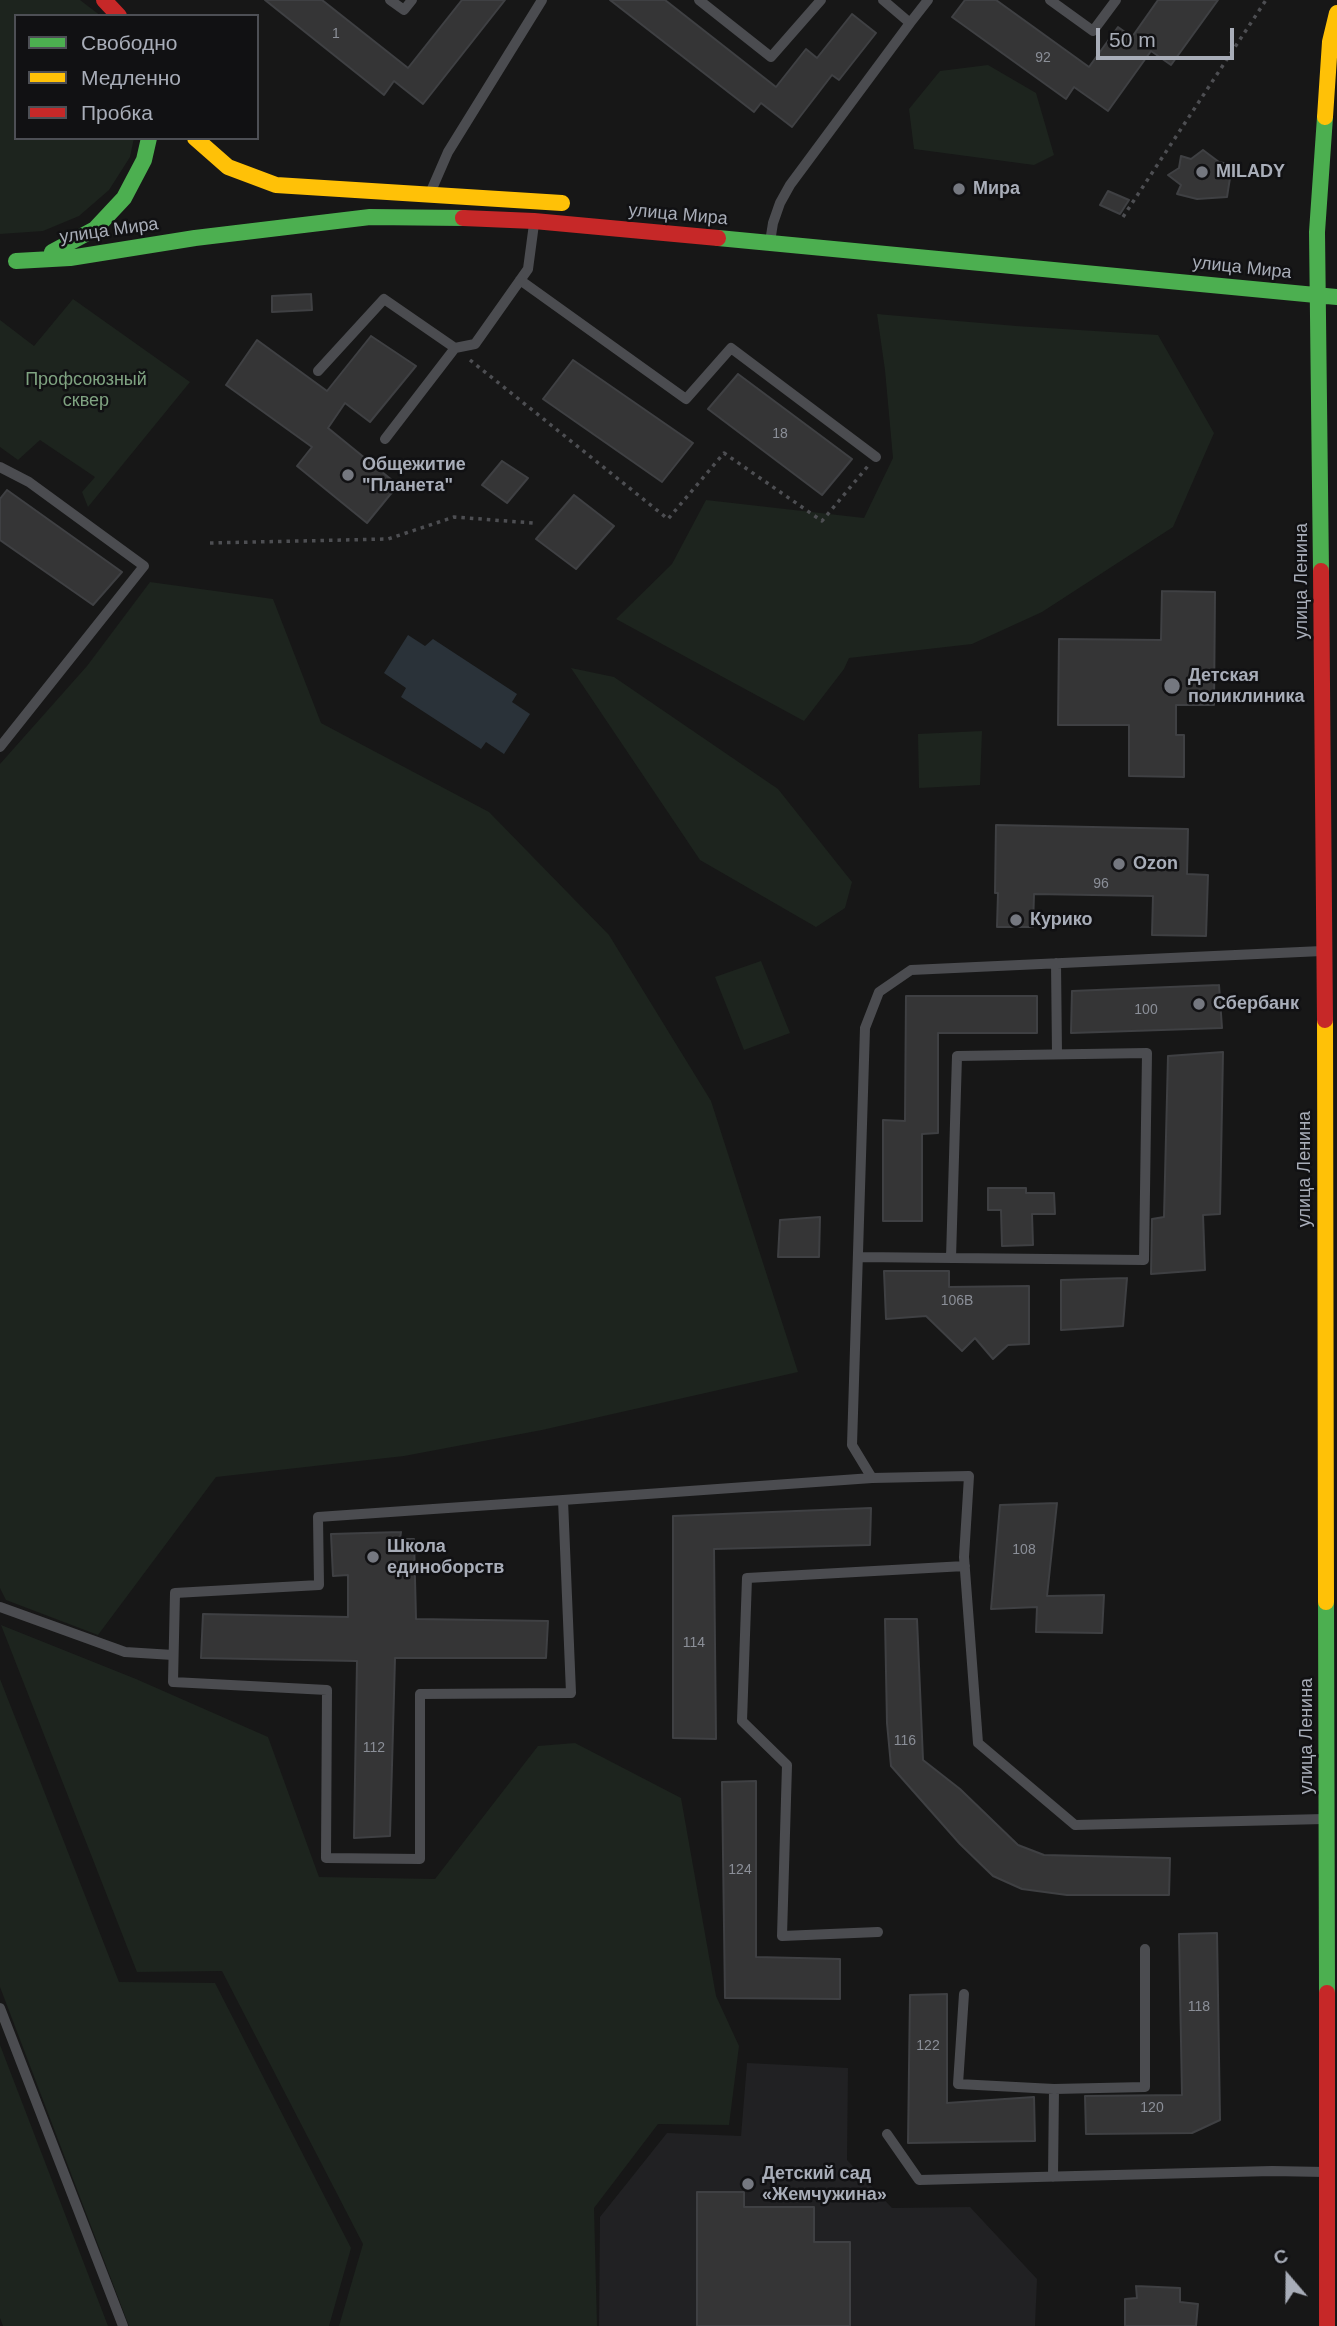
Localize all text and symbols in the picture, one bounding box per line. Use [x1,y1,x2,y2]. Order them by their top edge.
legend [14,14,259,140]
scale bar [1099,14,1237,58]
house number: 1 [332,26,340,42]
text: 50 m [1109,28,1156,51]
text: Свободно [81,31,178,54]
house number: 92 [1035,50,1051,66]
text: Медленно [81,66,181,89]
text: Пробка [81,101,153,124]
place label: МILADY [1216,161,1285,183]
marker: МILADY [1194,164,1210,180]
place label: Мира [973,178,1020,200]
marker: Мира [951,181,967,197]
street label: улица Мира [627,200,729,230]
street label: улица Мира [58,213,160,249]
street label: улица Мира [1191,252,1293,284]
park label: Профсоюзный сквер [25,369,147,412]
house number: 18 [772,426,788,442]
place label: Общежитие "Планета" [362,454,466,496]
marker: Общежитие "Планета" [340,467,356,483]
street label: улица Ленина [1291,523,1313,639]
place label: Детская поликлиника [1188,665,1305,708]
marker: Детская поликлиника [1162,676,1182,696]
place label: Ozon [1133,853,1178,875]
marker: Ozon [1111,856,1127,872]
house number: 96 [1093,876,1109,892]
place label: Курико [1030,909,1093,931]
marker: Курико [1008,912,1024,928]
place label: Сбербанк [1213,993,1299,1015]
marker: Сбербанк [1191,996,1207,1012]
house number: 100 [1134,1002,1158,1018]
street label: улица Ленина [1294,1111,1316,1227]
house number: 106В [941,1293,973,1309]
place label: Школа единоборств [387,1536,504,1578]
house number: 108 [1012,1542,1036,1558]
marker: Школа единоборств [365,1549,381,1565]
house number: 114 [683,1635,705,1651]
street label: улица Ленина [1296,1678,1318,1794]
house number: 116 [894,1733,916,1749]
house number: 112 [363,1740,385,1756]
house number: 124 [728,1862,752,1878]
house number: 118 [1188,1999,1210,2015]
house number: 122 [916,2038,940,2054]
house number: 120 [1140,2100,1164,2116]
place label: Детский сад «Жемчужина» [762,2163,887,2206]
marker: Детский сад «Жемчужина» [740,2176,756,2192]
north arrow [1253,2242,1323,2312]
text: С [1271,2245,1291,2269]

